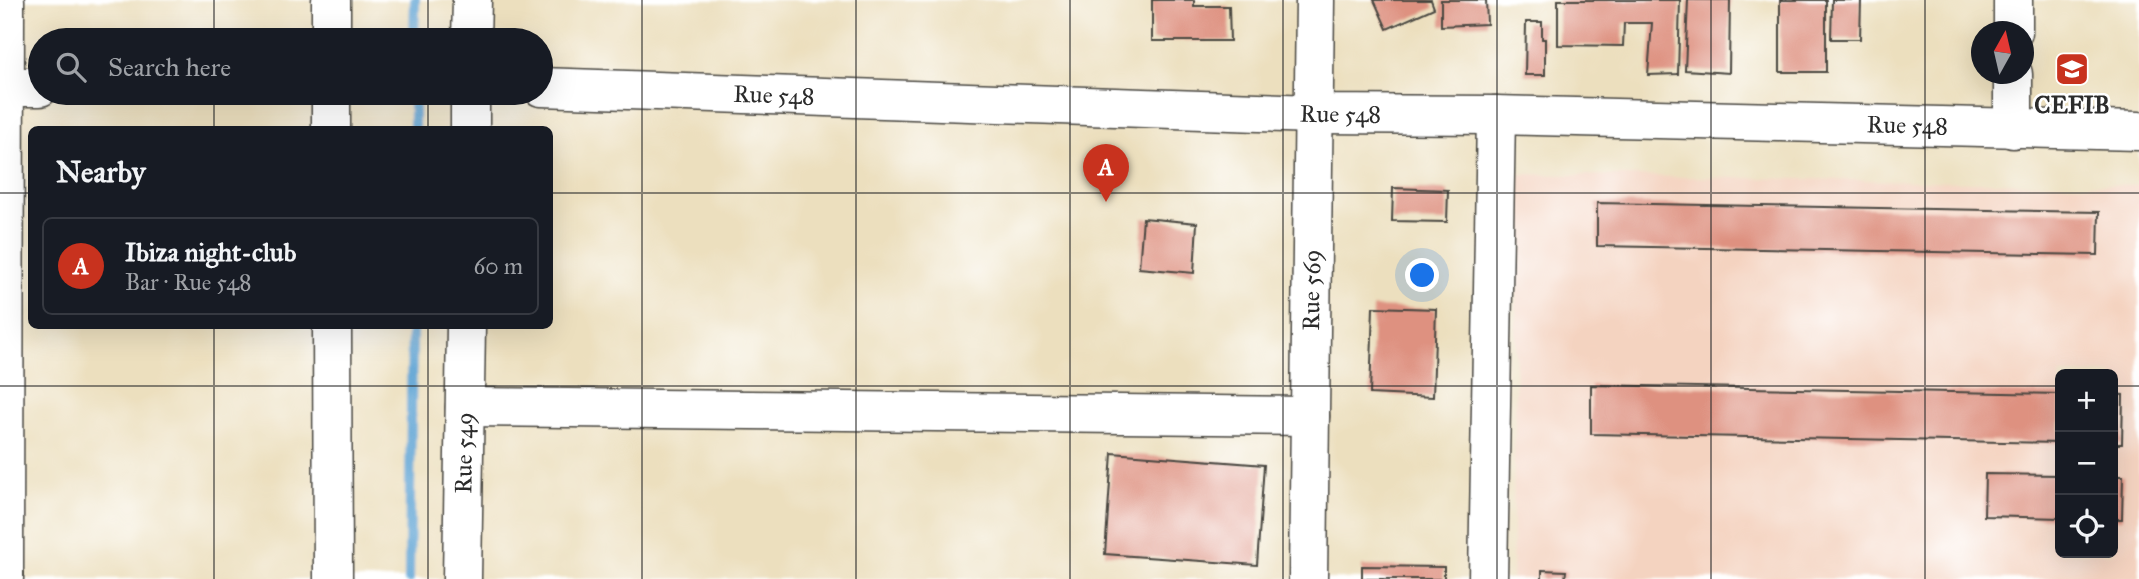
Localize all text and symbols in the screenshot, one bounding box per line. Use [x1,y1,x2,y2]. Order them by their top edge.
north arrow [1971,21,2034,84]
search box [28,28,553,105]
icon: search [52,48,90,86]
school or university icon: CEFIB [2053,50,2091,88]
text: Search here [108,51,231,83]
street label: Rue 548 [733,79,815,112]
place label: CEFIB [2034,90,2110,120]
street label: Rue 548 [1299,99,1381,129]
street label: Rue 548 [1866,109,1948,141]
pin: A [1083,144,1129,202]
text: Nearby [56,154,146,190]
text: Ibiza night-club [125,236,296,268]
street label: Rue 569 [1296,249,1327,331]
text: A [73,252,89,280]
text: 60 m [474,252,523,280]
your location [1405,258,1439,292]
text: Bar · Rue 548 [125,268,251,296]
map controls [2055,369,2118,558]
button: + [2055,369,2118,432]
street label: Rue 549 [448,412,480,494]
button: − [2055,432,2118,495]
button: locate [2055,495,2118,558]

